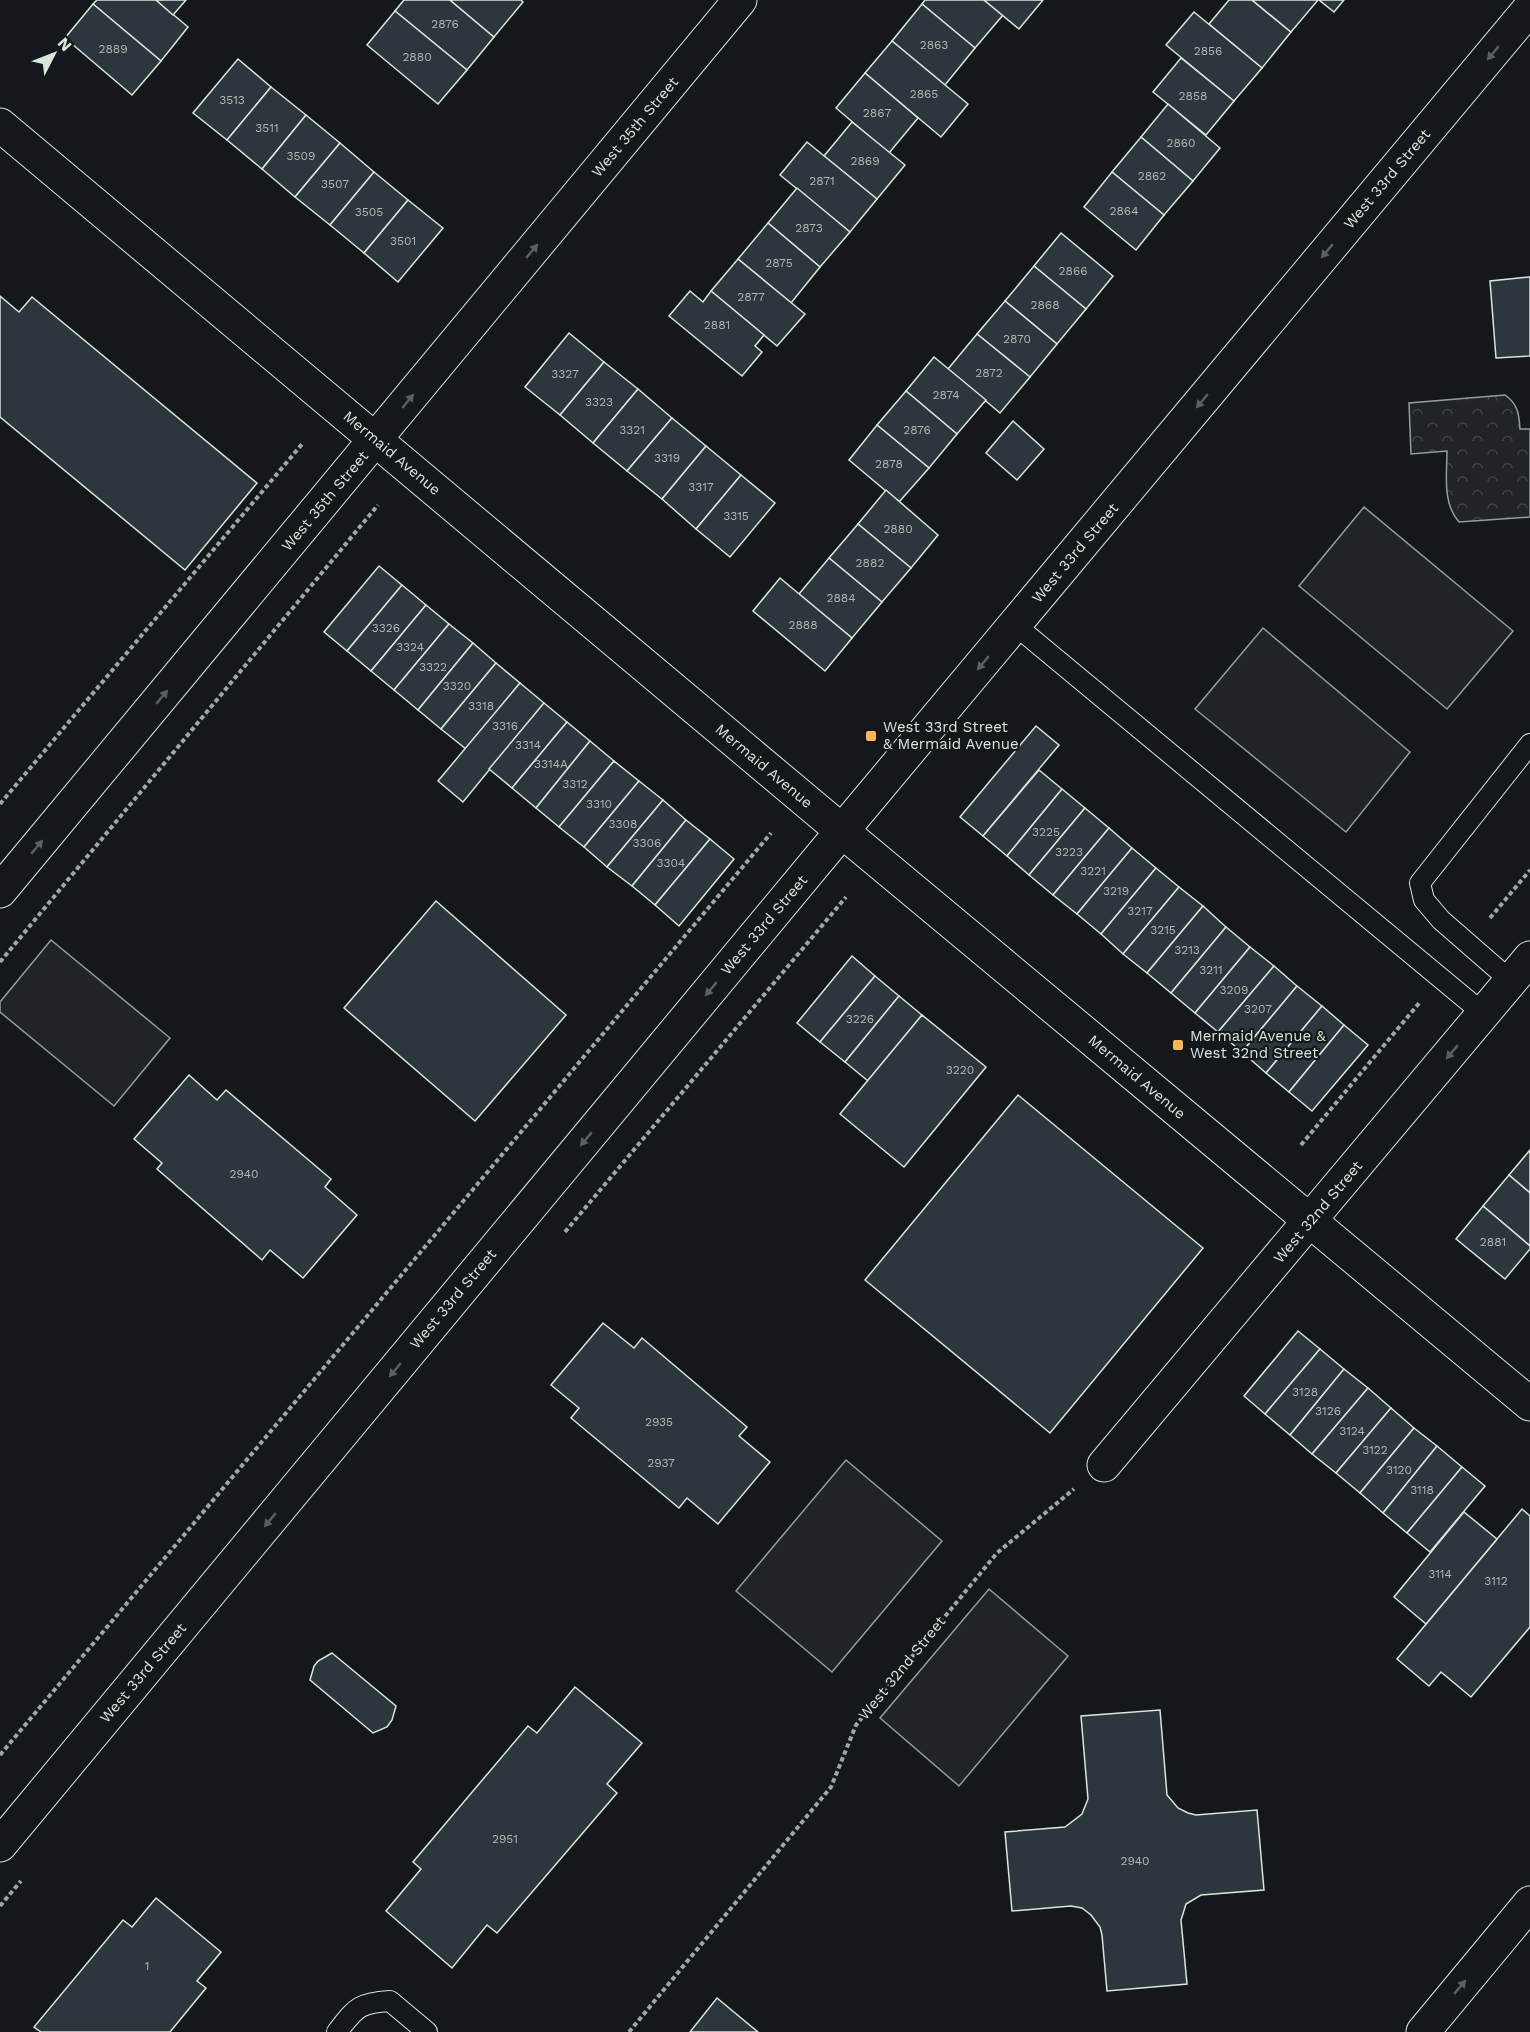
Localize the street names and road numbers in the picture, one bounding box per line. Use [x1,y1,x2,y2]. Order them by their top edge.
street label: West 35th Street [588,73,683,181]
street label: West 33rd Street [1340,125,1434,233]
street label: Mermaid Avenue [340,407,444,499]
street label: West 35th Street [278,447,373,555]
street label: West 33rd Street [1028,499,1122,607]
street label: Mermaid Avenue [712,720,816,812]
street label: West 33rd Street [717,871,811,979]
street label: Mermaid Avenue [1085,1031,1189,1123]
street label: West 32nd Street [1270,1157,1367,1267]
street label: West 33rd Street [406,1245,500,1353]
street label: West 32nd Street [855,1612,950,1724]
street label: West 33rd Street [96,1619,190,1727]

